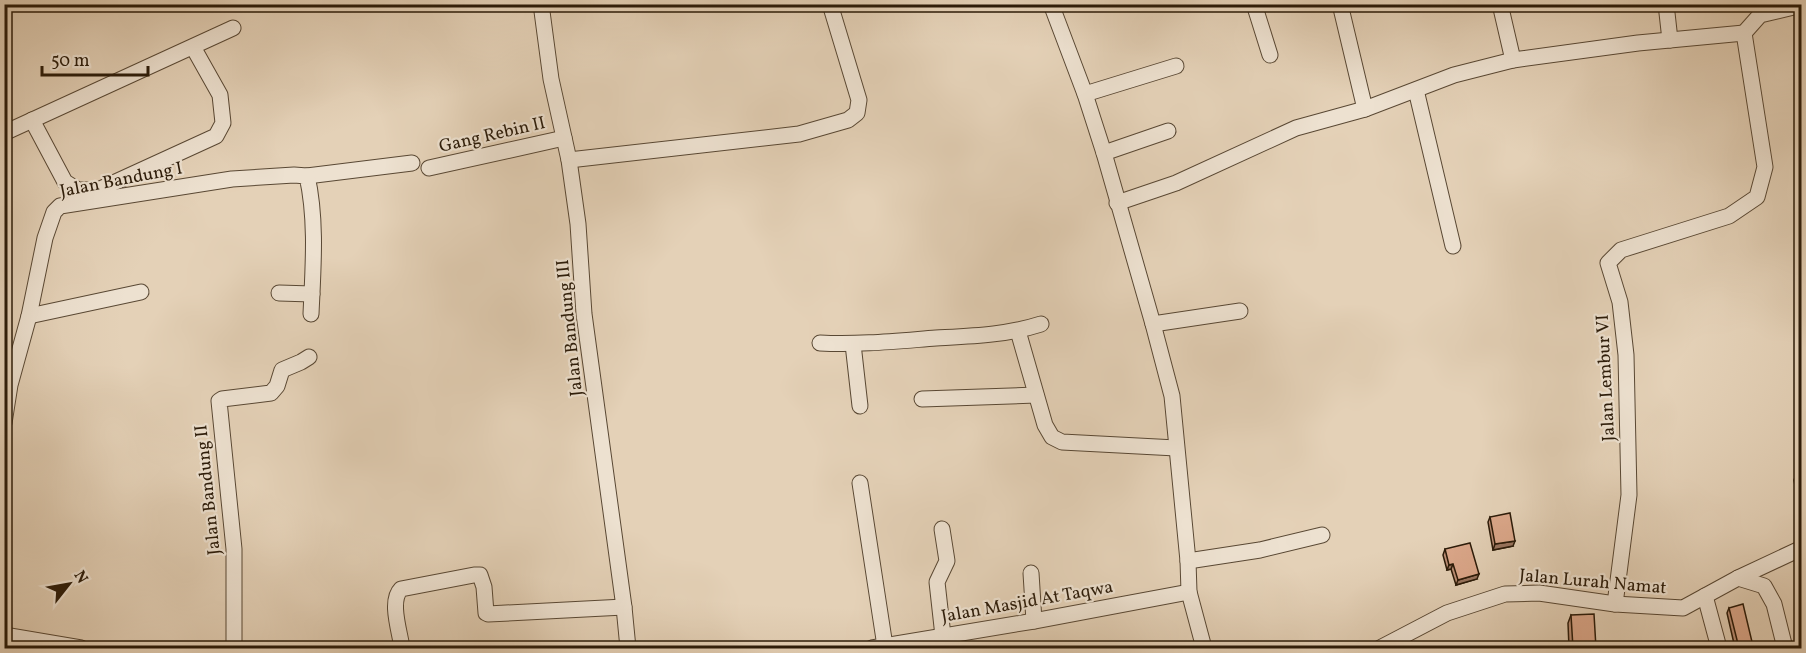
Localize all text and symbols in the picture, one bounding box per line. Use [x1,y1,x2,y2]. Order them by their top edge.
scale bar [42,39,148,77]
text: 50 m [51,49,90,74]
street label: Gang Rebin II [437,111,548,160]
street label: Jalan Bandung I [58,156,185,205]
street label: Jalan Bandung III [551,258,590,398]
street label: Jalan Lembur VI [1591,314,1622,442]
street label: Jalan Bandung II [189,423,228,556]
north arrow [39,554,99,614]
street label: Jalan Lurah Namat [1518,564,1668,601]
text: N [68,567,93,588]
street label: Jalan Masjid At Taqwa [939,575,1115,630]

